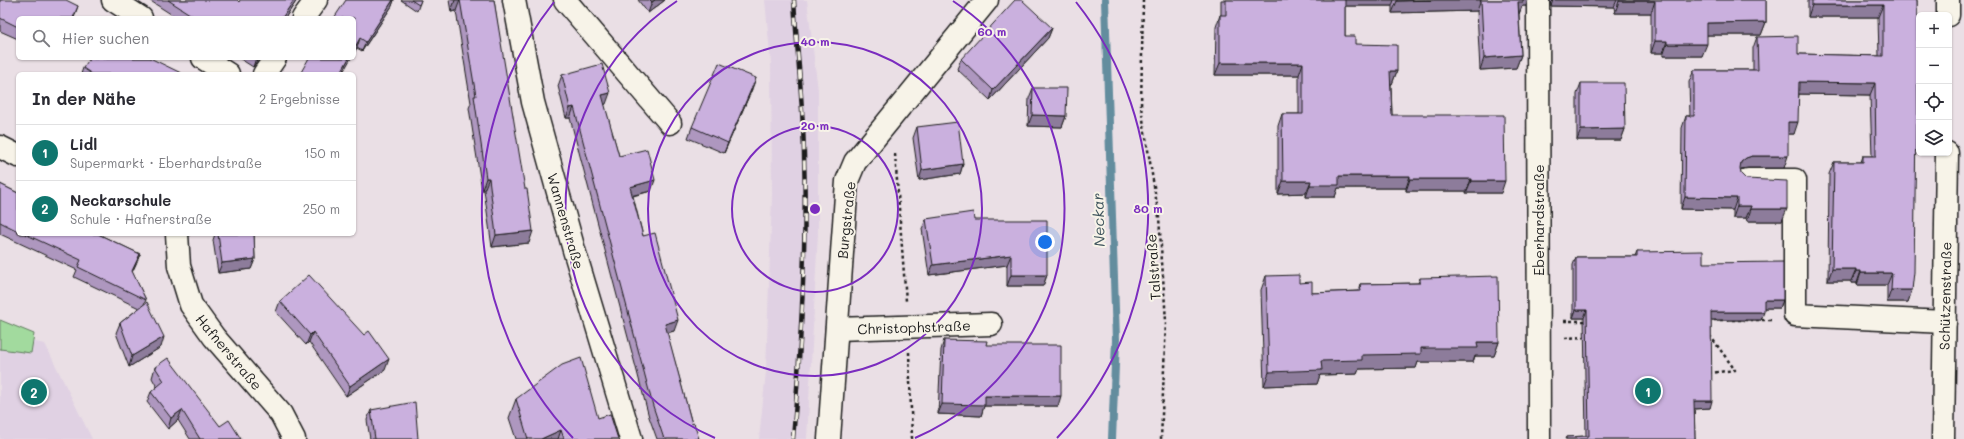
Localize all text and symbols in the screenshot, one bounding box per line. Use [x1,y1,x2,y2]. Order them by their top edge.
map controls [1916,12,1952,156]
button: + [1916,12,1952,48]
search box [16,16,356,60]
text: 60 m [978,23,1006,39]
icon: search [30,27,52,49]
text: Hier suchen [62,28,149,48]
text: 40 m [800,33,830,49]
button: − [1916,48,1952,84]
button: locate [1916,84,1952,120]
text: In der Nähe [32,87,136,109]
text: 2 Ergebnisse [259,90,340,107]
text: 20 m [801,117,829,133]
button: layers [1916,120,1952,156]
text: Lidl [70,134,97,154]
text: 1 [42,144,48,161]
text: 150 m [304,144,340,161]
text: Supermarkt · Eberhardstraße [70,154,262,171]
street label: Eberhardstraße [1529,164,1548,276]
street label: Wannenstraße [543,171,589,271]
street label: Burgstraße [832,180,860,260]
text: Neckarschule [70,190,171,210]
water label: Neckar [1087,192,1109,247]
text: 2 [41,200,49,217]
text: 250 m [303,200,340,217]
text: 80 m [1133,200,1163,216]
centre of rings [808,202,822,216]
text: Schule · Hafnerstraße [70,210,212,227]
your location [1035,232,1055,252]
street label: Talstraße [1141,233,1165,301]
street label: Schützenstraße [1935,242,1955,350]
street label: Hafnerstraße [192,310,266,394]
street label: Christophstraße [857,316,971,338]
pin: 1 [1635,376,1661,406]
pin: 2 [21,377,47,407]

